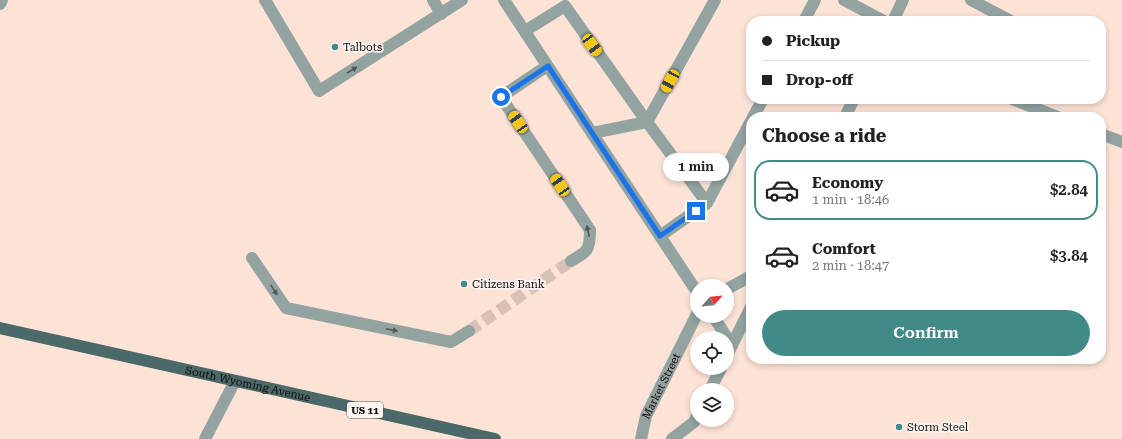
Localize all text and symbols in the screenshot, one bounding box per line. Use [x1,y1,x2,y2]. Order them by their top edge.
car [580,32,604,58]
text: Pickup [786,32,840,50]
place label: Talbots [343,41,382,54]
marker: Talbots [330,42,340,52]
one-way arrow [347,66,357,74]
car [659,68,681,94]
text: Drop-off [786,71,853,89]
route start [492,88,510,106]
car [506,109,530,135]
text: Choose a ride [762,125,886,146]
callout: 1 min [663,153,729,181]
text: 1 min [678,159,714,174]
car [548,172,572,198]
icon: car [764,172,800,208]
text: Economy [812,174,883,192]
text: $2.84 [1050,181,1088,199]
text: 1 min · 18:46 [812,192,889,207]
route end [687,202,705,220]
one-way arrow [585,225,591,237]
icon: car [764,238,800,274]
text: Comfort [812,240,876,258]
text: $3.84 [1050,247,1088,265]
text: 2 min · 18:47 [812,258,889,273]
place label: Citizens Bank [472,278,545,291]
marker: Citizens Bank [459,279,469,289]
north arrow [690,279,734,323]
map controls [690,279,734,427]
one-way arrow [270,285,278,295]
button: Confirm [762,310,1090,356]
one-way arrow [386,327,398,333]
button: locate [690,331,734,375]
street label: Market Street [639,351,683,421]
street label: South Wyoming Avenue [184,363,312,404]
button: layers [690,383,734,427]
road number: US 11 [347,402,383,418]
place label: Storm Steel [907,421,969,434]
marker: Storm Steel [894,422,904,432]

